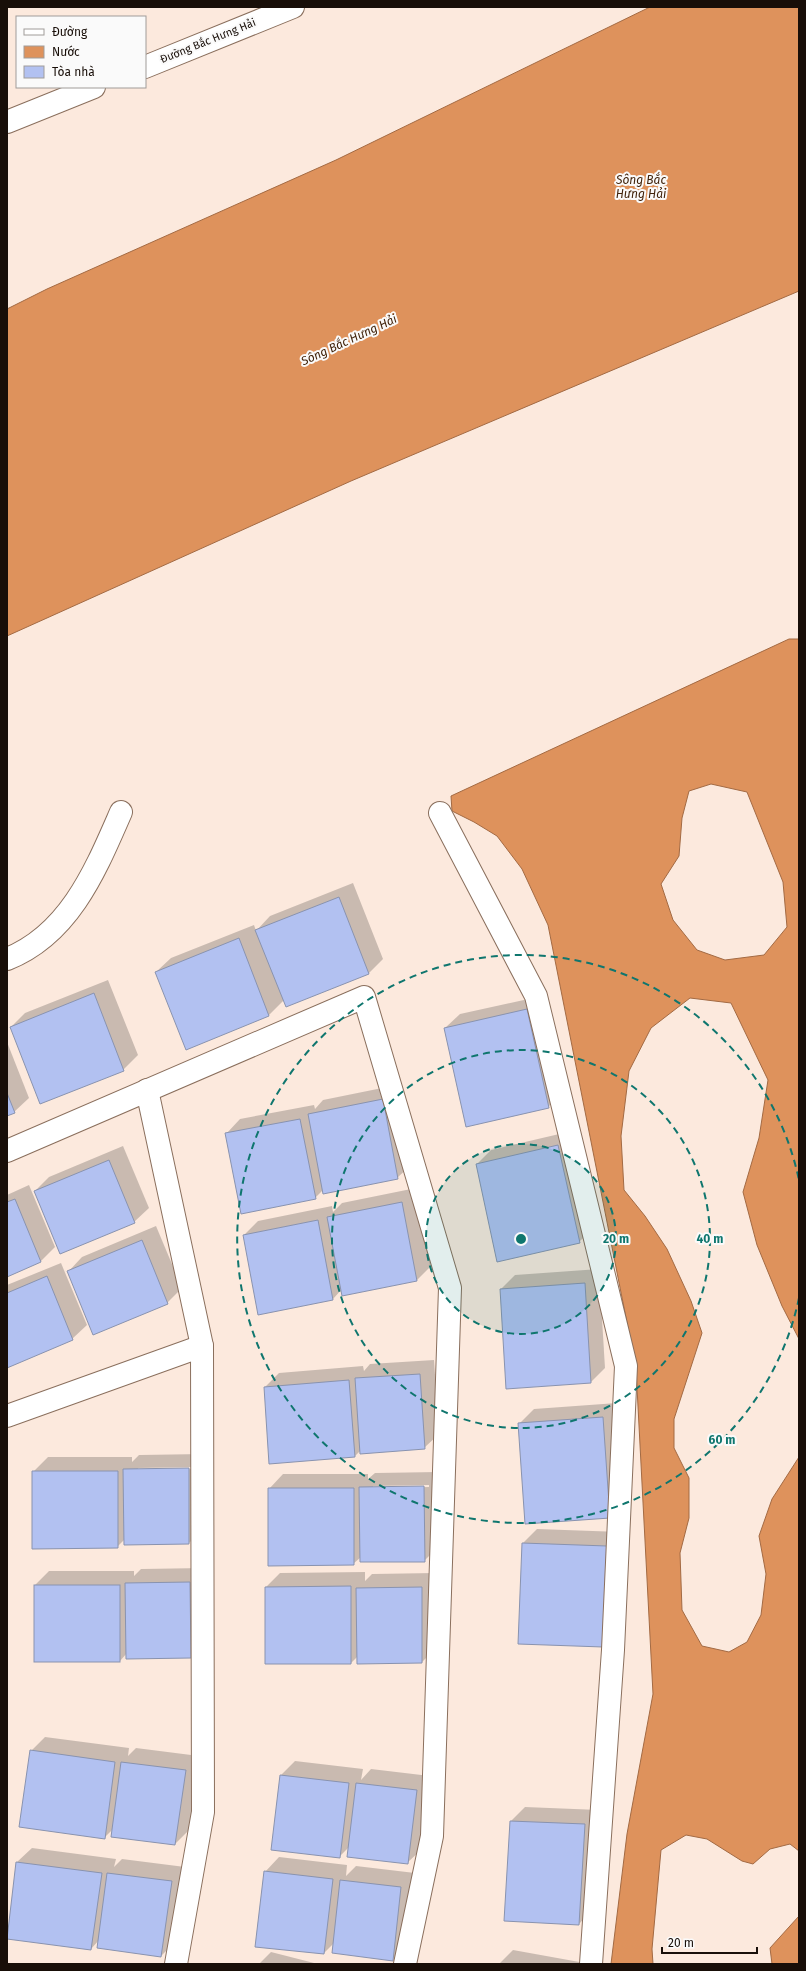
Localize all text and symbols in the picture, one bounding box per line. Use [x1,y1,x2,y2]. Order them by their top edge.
street label: Đường Bắc Hưng Hải [158,15,258,66]
legend [16,16,146,88]
text: Đường [52,25,88,39]
text: Nước [52,45,80,59]
text: Tòa nhà [52,65,95,79]
water label: Sông Bắc Hưng Hải [615,171,667,201]
water label: Sông Bắc Hưng Hải [297,310,400,369]
centre of rings [514,1232,528,1246]
text: 20 m [603,1232,629,1246]
text: 40 m [697,1232,723,1246]
text: 60 m [709,1433,735,1447]
scale bar [662,1929,757,1955]
text: 20 m [668,1936,694,1950]

